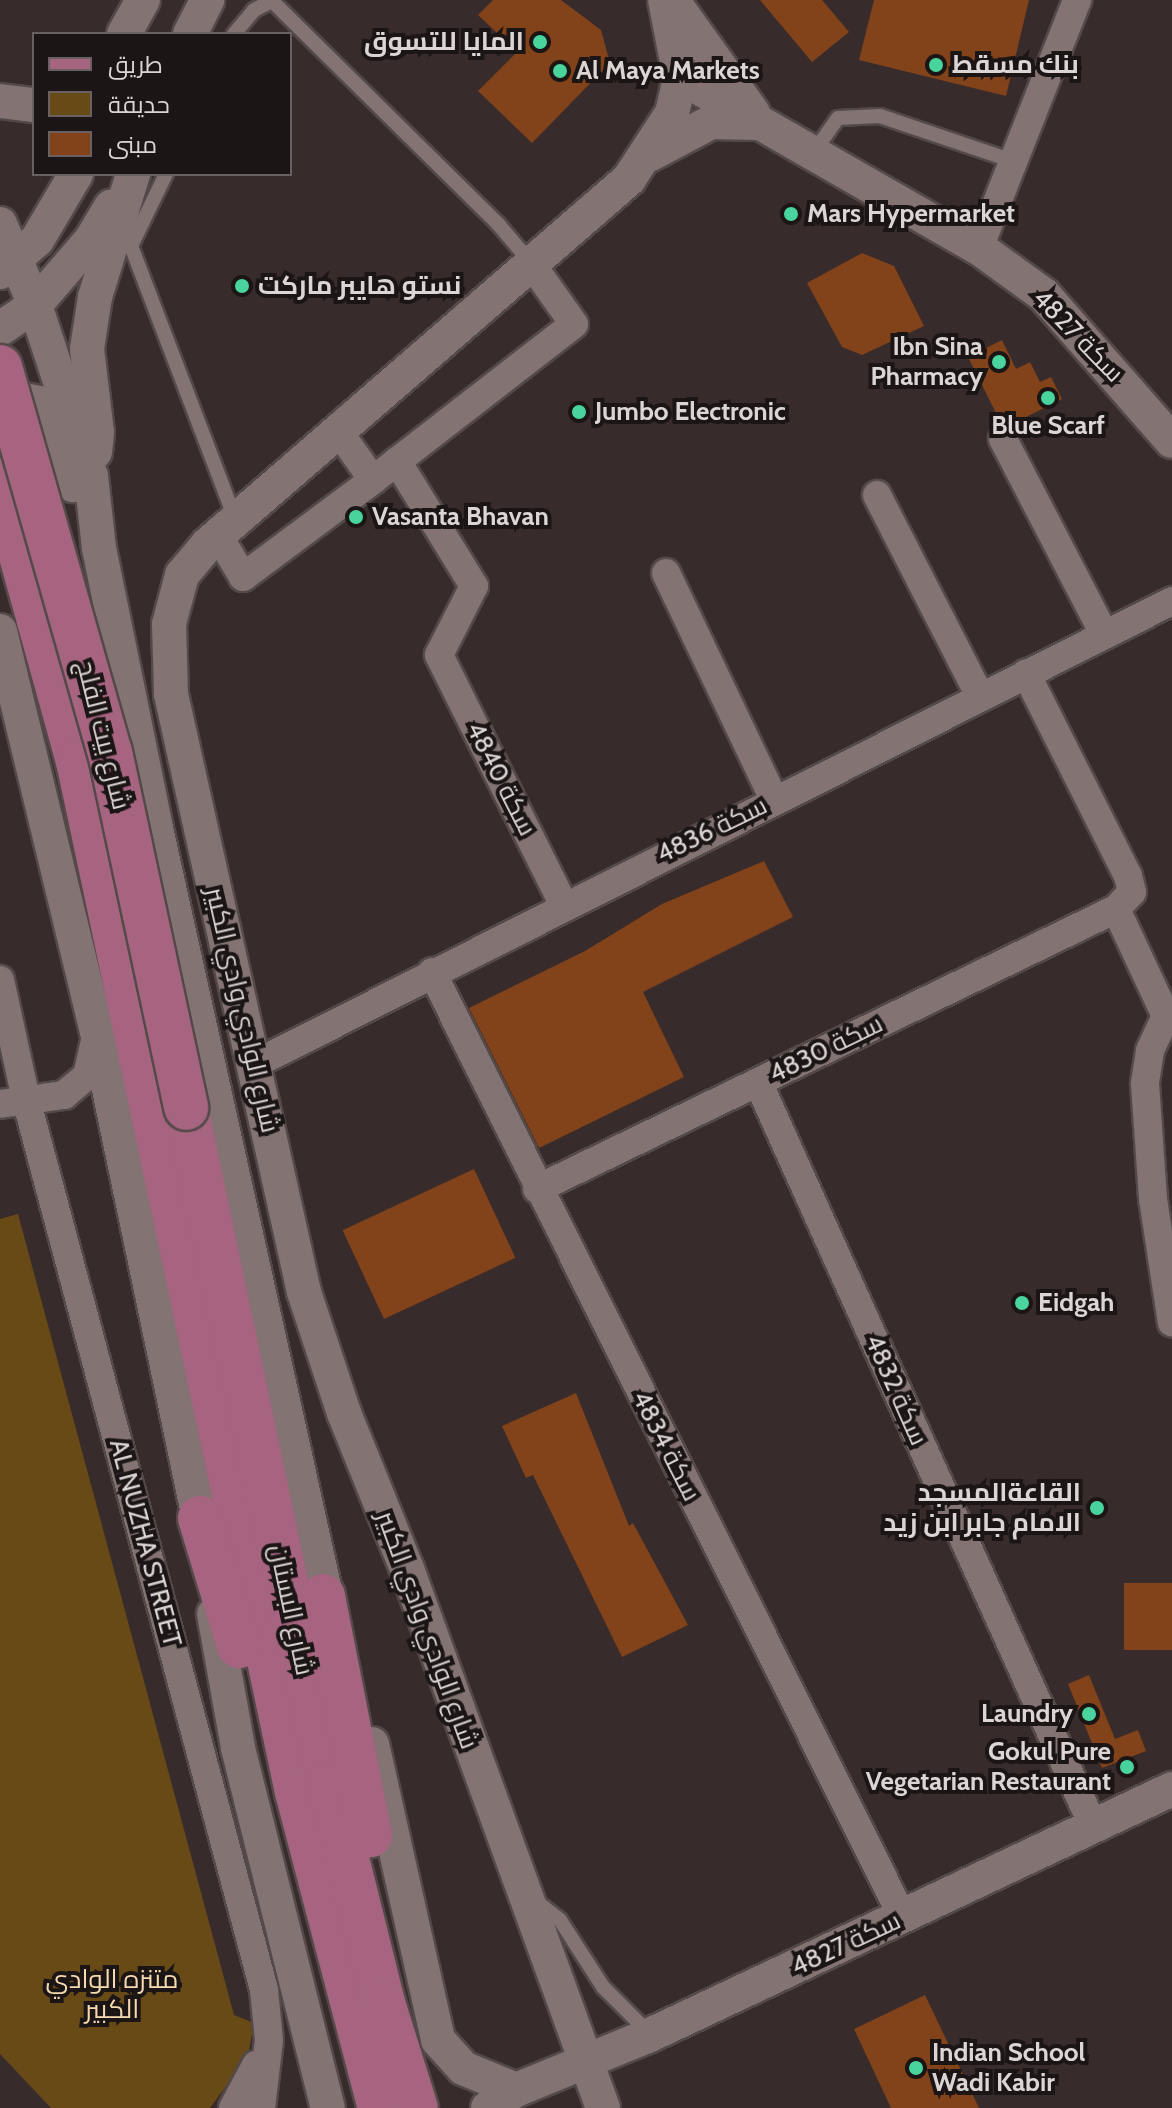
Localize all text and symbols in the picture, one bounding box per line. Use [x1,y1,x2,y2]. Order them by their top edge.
place label: المايا للتسوق [364,26,524,58]
legend [32,32,292,176]
marker: المايا للتسوق [531,33,549,51]
place label: بنك مسقط [952,49,1079,81]
text: طريق [108,50,163,79]
place label: Al Maya Markets [576,55,760,87]
marker: بنك مسقط [927,56,945,74]
marker: Al Maya Markets [551,62,569,80]
text: حديقة [108,90,170,119]
text: مبنى [108,130,157,159]
place label: Mars Hypermarket [807,198,1015,230]
marker: Mars Hypermarket [782,205,800,223]
place label: نستو هايبر ماركت [258,270,461,302]
marker: نستو هايبر ماركت [233,277,251,295]
street label: سكة 4827 [1026,283,1130,389]
place label: Ibn Sina Pharmacy [870,331,983,392]
marker: Ibn Sina Pharmacy [990,353,1008,371]
marker: Blue Scarf [1039,389,1057,407]
place label: Jumbo Electronic [595,396,786,428]
marker: Jumbo Electronic [570,403,588,421]
place label: Blue Scarf [991,410,1105,442]
place label: Vasanta Bhavan [372,501,549,533]
marker: Vasanta Bhavan [347,508,365,526]
street label: شارع بيت الفلج [69,657,137,813]
street label: سكة 4840 [459,717,543,841]
street label: سكة 4836 [652,790,772,870]
street label: شارع الوادي وادي الكبير [199,884,285,1136]
street label: سكة 4830 [764,1008,888,1090]
place label: Eidgah [1038,1287,1114,1319]
marker: Eidgah [1013,1294,1031,1312]
street label: سكة 4832 [858,1330,934,1450]
street label: سكة 4834 [625,1386,707,1506]
street label: AL NUZHA STREET [102,1436,188,1650]
place label: القاعةالمسجد الامام جابر ابن زيد [884,1477,1081,1538]
marker: القاعةالمسجد الامام جابر ابن زيد [1088,1499,1106,1517]
street label: شارع الوادي وادي الكبير [369,1507,485,1753]
street label: شارع البستان [262,1542,320,1678]
place label: Laundry [981,1698,1073,1730]
marker: Laundry [1080,1705,1098,1723]
place label: Gokul Pure Vegetarian Restaurant [866,1736,1111,1798]
marker: Gokul Pure Vegetarian Restaurant [1118,1758,1136,1776]
street label: سكة 4827 [786,1905,906,1983]
park label: متنزه الوادي الكبير [46,1964,178,2026]
place label: Indian School Wadi Kabir [932,2037,1085,2098]
marker: Indian School Wadi Kabir [907,2059,925,2077]

